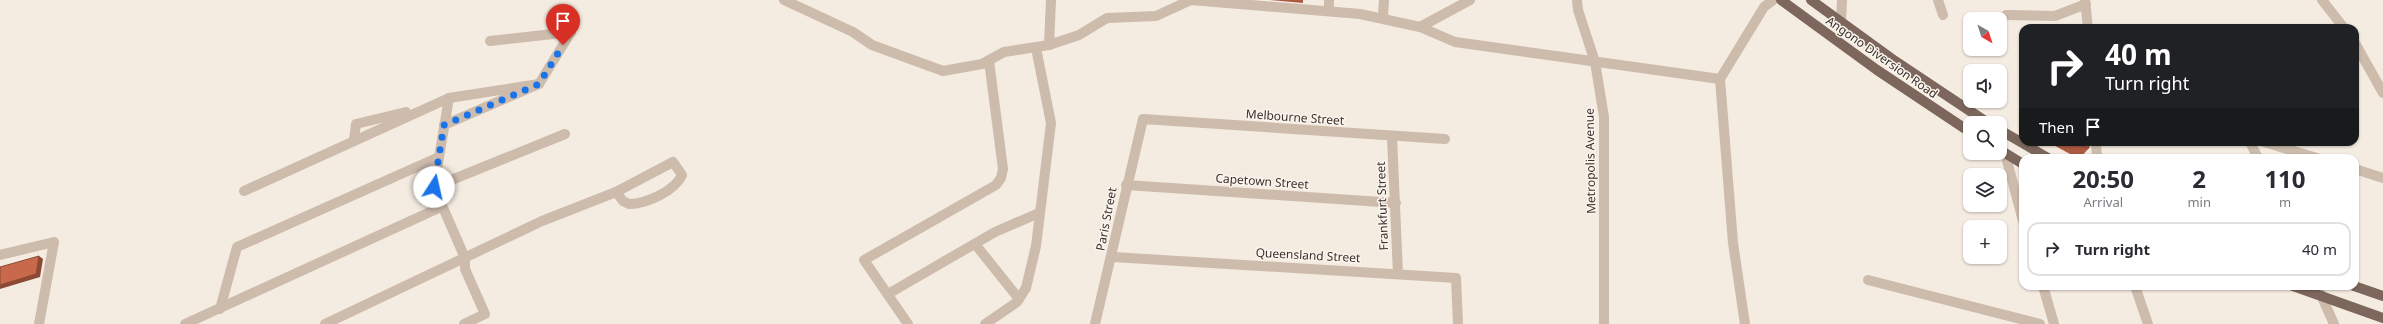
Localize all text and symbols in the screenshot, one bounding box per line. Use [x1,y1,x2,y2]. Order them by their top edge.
pin [546,4,580,45]
icon: arrive [552,10,574,32]
street label: Angono Diversion Road [1823,12,1941,102]
north arrow [1963,12,2007,56]
map controls [1963,12,2007,264]
text: 40 m [2105,35,2172,73]
icon: right [2039,40,2091,92]
button: sound [1963,64,2007,108]
text: Turn right [2105,71,2189,95]
street label: Melbourne Street [1245,105,1345,129]
street label: Metropolis Avenue [1581,108,1599,214]
button: search [1963,116,2007,160]
icon: arrive [2082,116,2104,138]
text: Then [2039,117,2074,137]
street label: Frankfurt Street [1372,161,1392,251]
text: 20:50 [2072,162,2134,195]
text: 2 [2192,162,2206,195]
text: 110 [2264,162,2306,195]
position arrow [413,166,455,208]
button: layers [1963,168,2007,212]
street label: Capetown Street [1215,169,1310,193]
street label: Paris Street [1092,185,1121,252]
text: Arrival [2083,193,2123,211]
text: min [2187,193,2211,211]
text: m [2279,193,2291,211]
button: + [1963,220,2007,264]
icon: right [2041,238,2063,260]
text: Turn right [2075,239,2150,259]
text: 40 m [2302,239,2337,259]
street label: Queensland Street [1255,244,1361,266]

